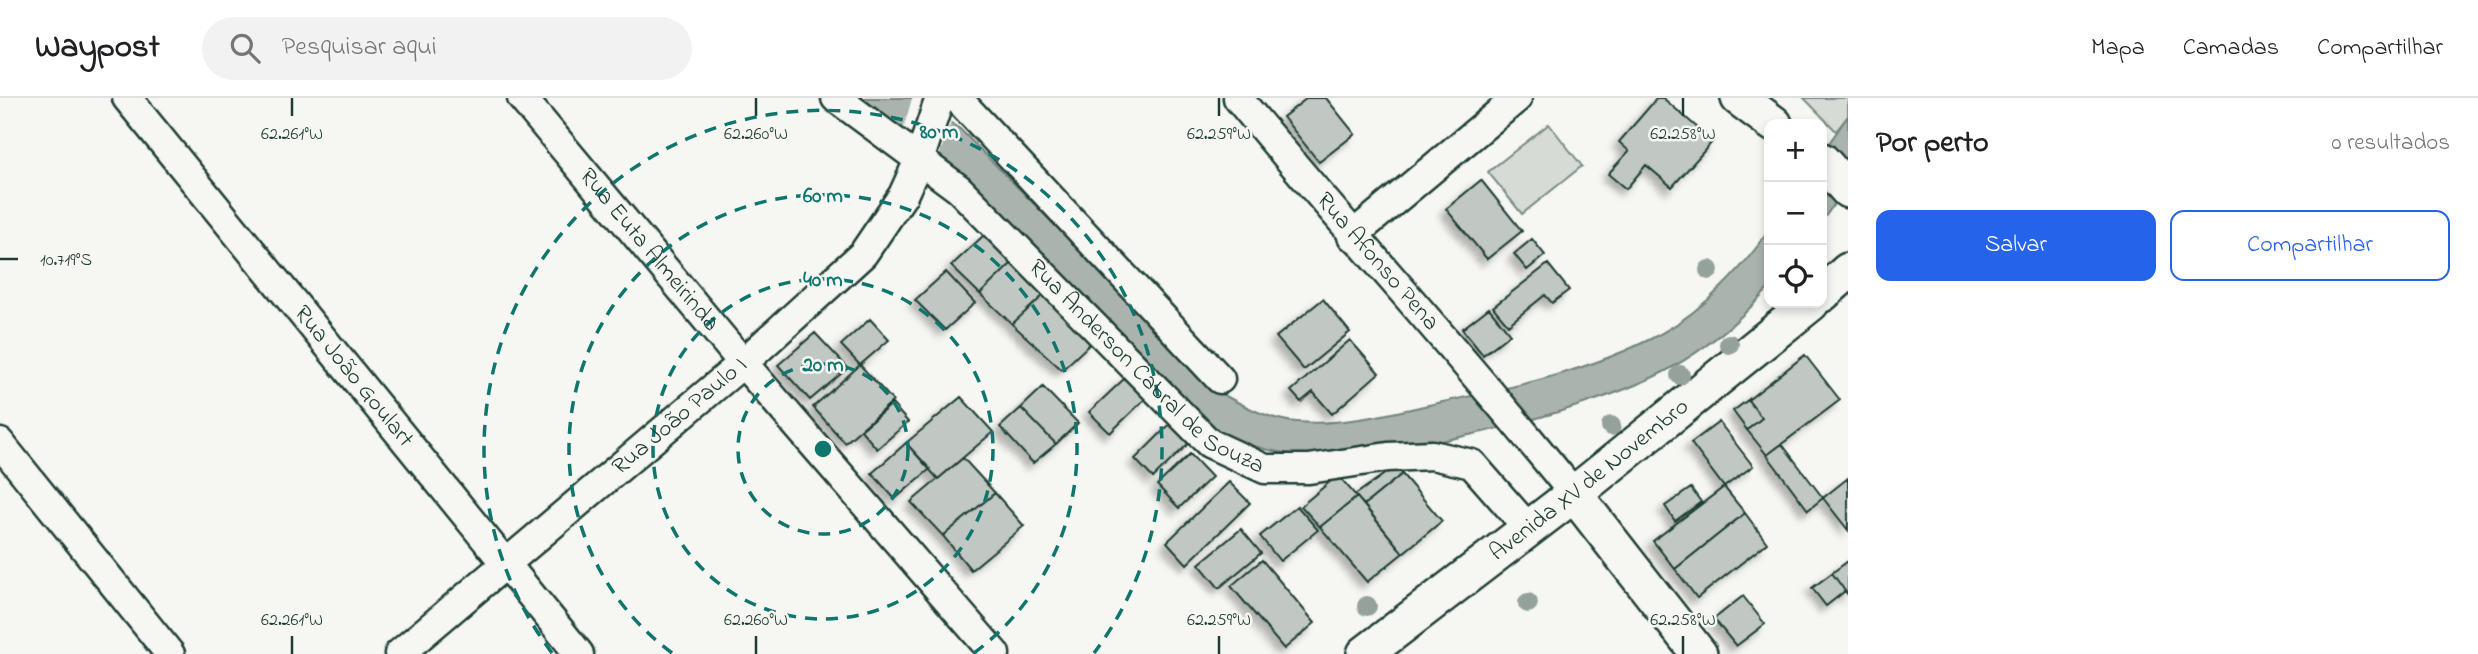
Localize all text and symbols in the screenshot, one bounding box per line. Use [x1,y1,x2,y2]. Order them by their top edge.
search box [202,17,692,80]
text: Waypost [35,24,160,72]
icon: search [226,29,264,67]
text: Pesquisar aqui [282,29,437,67]
text: Mapa [2091,31,2145,66]
text: Camadas [2183,31,2279,66]
text: Compartilhar [2317,31,2443,66]
text: 80 m [919,118,958,148]
map controls [1764,119,1827,308]
button: + [1764,119,1827,182]
text: 62.261°W [261,122,323,148]
text: 62.260°W [724,122,788,148]
text: 62.259°W [1187,122,1251,148]
text: 62.258°W [1650,122,1716,148]
text: Por perto [1876,122,1989,166]
text: 0 resultados [2331,127,2450,160]
street label: Rua Euta Almeirinda [570,161,728,340]
text: 60 m [803,182,843,212]
button: − [1764,182,1827,245]
street label: Rua Afonso Pena [1307,185,1447,339]
button: Salvar [1876,210,2156,281]
button: Compartilhar [2170,210,2450,281]
button: locate [1764,245,1827,308]
text: 10.719°S [40,248,92,274]
street label: Rua Anderson Cabral de Souza [1020,251,1270,484]
text: 40 m [803,266,843,296]
street label: Rua João Goulart [285,298,422,455]
street label: Rua João Paulo I [605,349,755,484]
text: 20 m [801,351,844,381]
street label: Avenida XV de Novembro [1482,390,1697,570]
centre of rings [811,437,835,461]
text: 62.261°W [261,608,323,634]
text: 62.260°W [724,608,788,634]
text: 62.259°W [1187,608,1251,634]
text: 62.258°W [1650,608,1716,634]

